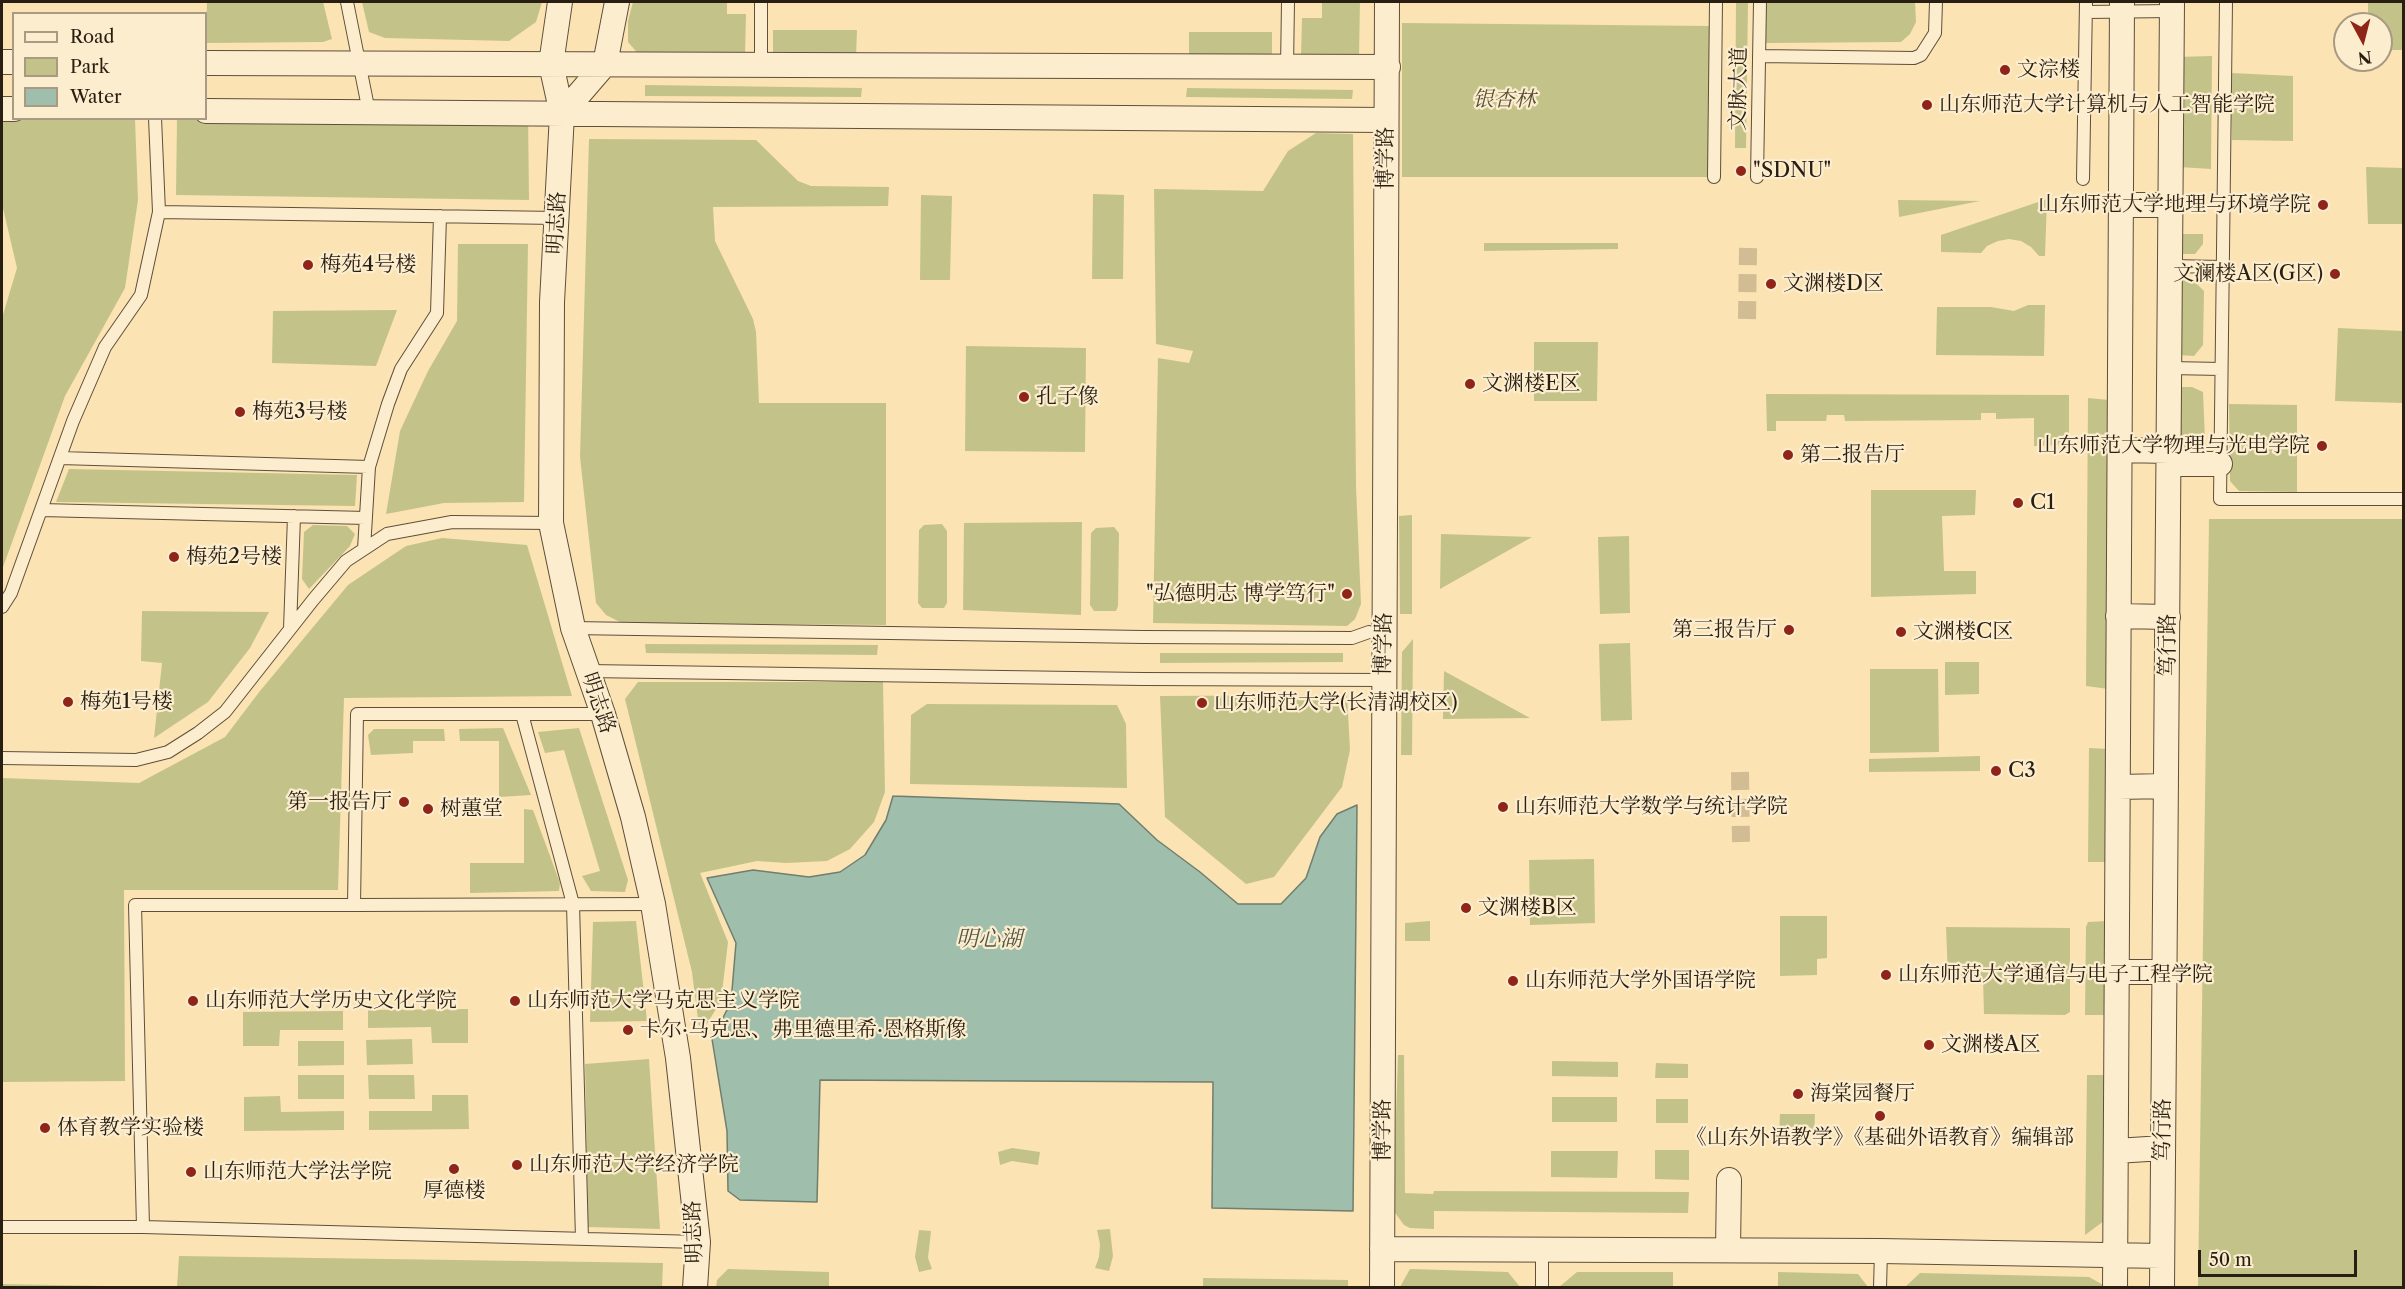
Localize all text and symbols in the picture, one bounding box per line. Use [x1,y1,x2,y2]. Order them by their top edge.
legend [12,12,207,120]
north arrow [2333,12,2393,72]
text: Road [70,26,115,48]
street label: 文脉大道 [1726,47,1752,131]
text: N [2357,47,2373,69]
text: Park [70,56,109,78]
place label: 文淙楼 [2017,57,2080,83]
marker: 文淙楼 [1998,63,2012,77]
text: Water [70,86,122,108]
park label: 银杏林 [1473,87,1535,113]
place label: 山东师范大学计算机与人工智能学院 [1939,92,2275,118]
marker: 山东师范大学计算机与人工智能学院 [1920,98,1934,112]
street label: 博学路 [1373,127,1399,189]
place label: "SDNU" [1753,158,1831,184]
marker: "SDNU" [1734,164,1748,178]
street label: 明志路 [543,191,571,255]
place label: 山东师范大学地理与环境学院 [2038,192,2311,218]
marker: 山东师范大学地理与环境学院 [2316,198,2330,212]
place label: 梅苑4号楼 [320,252,416,278]
marker: 梅苑4号楼 [301,258,315,272]
place label: 文澜楼A区(G区) [2173,261,2323,287]
marker: 文澜楼A区(G区) [2328,267,2342,281]
place label: 文渊楼D区 [1783,271,1884,297]
marker: 文渊楼D区 [1764,277,1778,291]
place label: 文渊楼E区 [1482,371,1580,397]
marker: 文渊楼E区 [1463,377,1477,391]
place label: 孔子像 [1036,384,1099,410]
marker: 孔子像 [1017,390,1031,404]
place label: 梅苑3号楼 [252,399,348,425]
marker: 梅苑3号楼 [233,405,247,419]
place label: 山东师范大学物理与光电学院 [2037,433,2310,459]
marker: 山东师范大学物理与光电学院 [2315,439,2329,453]
place label: 第二报告厅 [1800,442,1905,468]
marker: 第二报告厅 [1781,448,1795,462]
place label: C1 [2030,490,2055,516]
marker: C1 [2011,496,2025,510]
place label: 梅苑2号楼 [186,544,282,570]
marker: 梅苑2号楼 [167,550,181,564]
place label: "弘德明志 博学笃行" [1146,581,1335,607]
marker: "弘德明志 博学笃行" [1340,587,1354,601]
street label: 博学路 [1371,612,1397,676]
street label: 笃行路 [2155,614,2181,676]
place label: 第三报告厅 [1672,617,1777,643]
place label: 文渊楼C区 [1913,619,2013,645]
marker: 第三报告厅 [1782,623,1796,637]
marker: 文渊楼C区 [1894,625,1908,639]
street label: 明志路 [576,669,620,737]
place label: 梅苑1号楼 [80,689,173,715]
place label: 山东师范大学(长清湖校区) [1214,690,1458,716]
marker: 梅苑1号楼 [61,695,75,709]
marker: 山东师范大学(长清湖校区) [1195,696,1209,710]
place label: C3 [2008,758,2036,784]
marker: C3 [1989,764,2003,778]
place label: 第一报告厅 [287,789,392,815]
place label: 山东师范大学数学与统计学院 [1515,794,1788,820]
marker: 第一报告厅 [397,795,411,809]
place label: 树蕙堂 [440,796,503,822]
marker: 山东师范大学数学与统计学院 [1496,800,1510,814]
marker: 树蕙堂 [421,802,435,816]
place label: 文渊楼B区 [1478,895,1577,921]
marker: 文渊楼B区 [1459,901,1473,915]
water label: 明心湖 [956,927,1022,953]
place label: 山东师范大学通信与电子工程学院 [1898,962,2213,988]
place label: 山东师范大学外国语学院 [1525,968,1756,994]
marker: 山东师范大学通信与电子工程学院 [1879,968,1893,982]
marker: 山东师范大学外国语学院 [1506,974,1520,988]
place label: 山东师范大学历史文化学院 [205,988,457,1014]
place label: 山东师范大学马克思主义学院 [527,988,800,1014]
marker: 山东师范大学历史文化学院 [186,994,200,1008]
marker: 山东师范大学马克思主义学院 [508,994,522,1008]
place label: 卡尔·马克思、弗里德里希·恩格斯像 [640,1017,967,1043]
marker: 卡尔·马克思、弗里德里希·恩格斯像 [621,1023,635,1037]
place label: 文渊楼A区 [1941,1032,2041,1058]
marker: 文渊楼A区 [1922,1038,1936,1052]
place label: 海棠园餐厅 [1810,1081,1915,1107]
marker: 海棠园餐厅 [1791,1087,1805,1101]
street label: 笃行路 [2150,1098,2176,1162]
street label: 博学路 [1370,1099,1396,1161]
marker: 《山东外语教学》《基础外语教育》编辑部 [1873,1109,1887,1123]
place label: 体育教学实验楼 [57,1115,204,1141]
marker: 体育教学实验楼 [38,1121,52,1135]
place label: 《山东外语教学》《基础外语教育》编辑部 [1686,1125,2074,1151]
place label: 山东师范大学经济学院 [529,1152,739,1178]
marker: 山东师范大学经济学院 [510,1158,524,1172]
place label: 山东师范大学法学院 [203,1159,392,1185]
marker: 厚德楼 [447,1162,461,1176]
marker: 山东师范大学法学院 [184,1165,198,1179]
place label: 厚德楼 [423,1178,485,1204]
street label: 明志路 [680,1200,708,1264]
scale bar [2201,1238,2360,1276]
text: 50 m [2209,1249,2252,1271]

